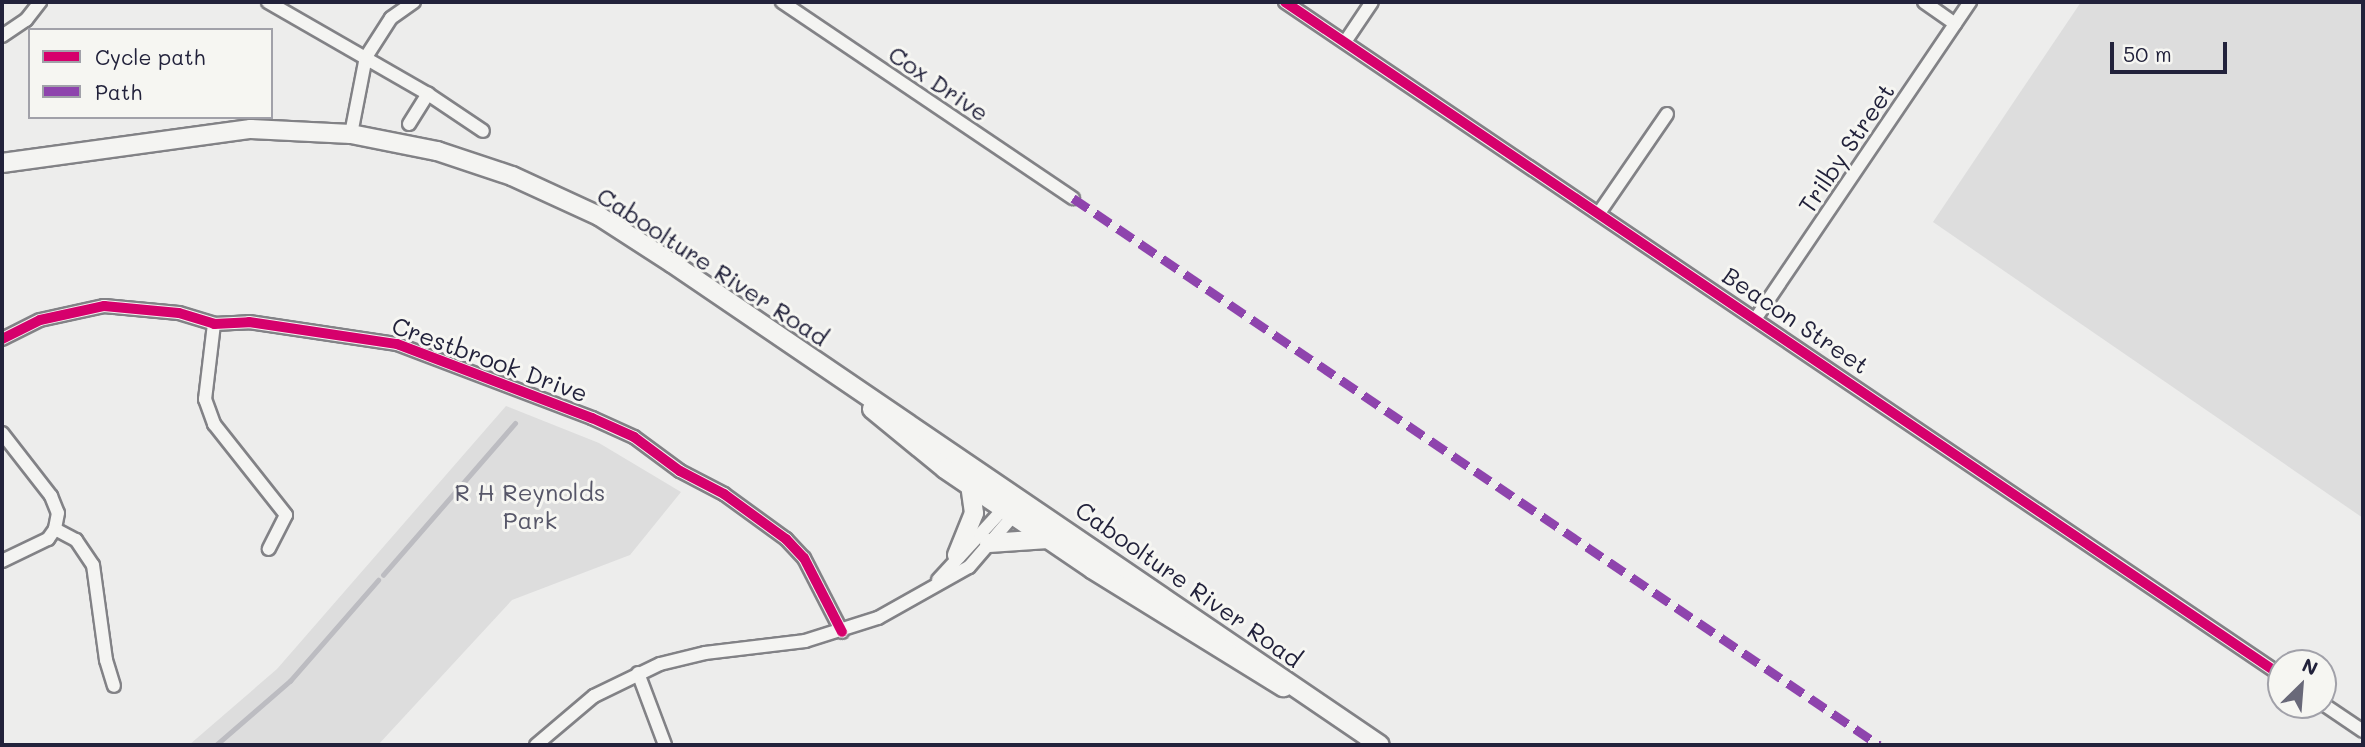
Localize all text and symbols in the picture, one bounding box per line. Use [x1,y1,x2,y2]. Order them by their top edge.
legend [28,28,273,119]
scale bar [2113,28,2230,72]
street label: Cox Drive [883,39,995,127]
text: 50 m [2123,40,2172,67]
text: Cycle path [95,43,205,70]
street label: Trilby Street [1792,77,1900,219]
text: Path [95,78,142,105]
street label: Caboolture River Road [592,180,834,352]
street label: Beacon Street [1717,260,1875,380]
street label: Crestbrook Drive [388,310,592,408]
park label: R H Reynolds Park [454,478,606,534]
street label: Caboolture River Road [1070,495,1308,673]
north arrow [2267,649,2337,719]
text: N [2298,652,2322,681]

